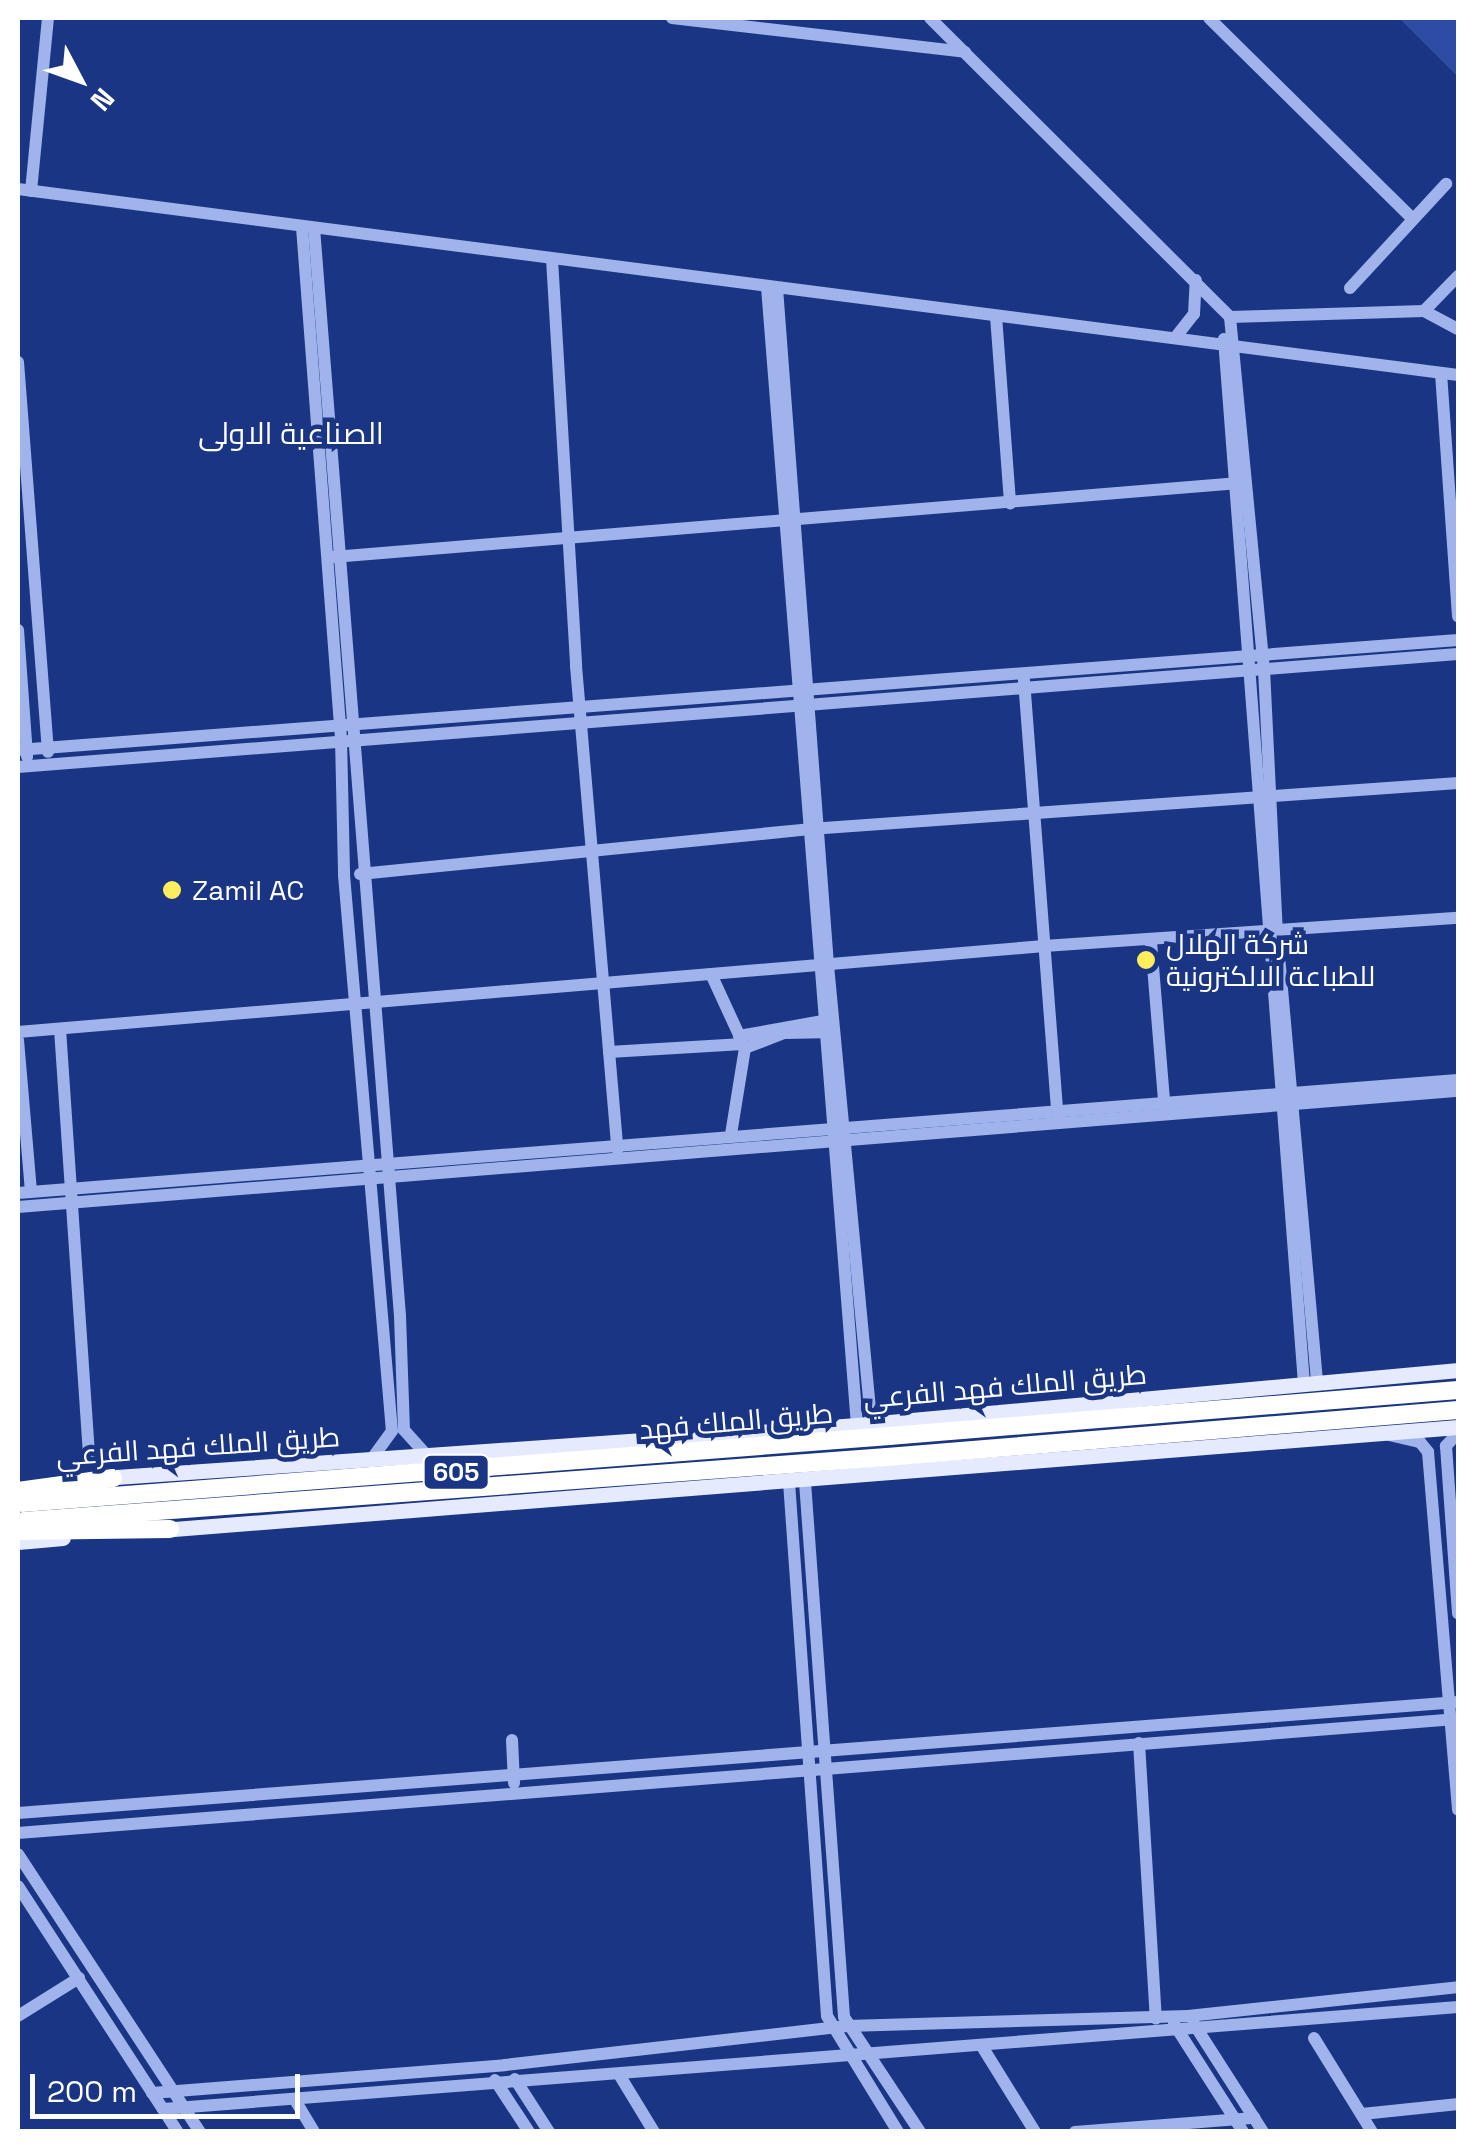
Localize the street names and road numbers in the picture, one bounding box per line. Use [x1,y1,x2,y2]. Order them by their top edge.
street label: طريق الملك فهد الفرعي [862,1357,1148,1415]
street label: طريق الملك فهد [638,1396,834,1446]
street label: طريق الملك فهد الفرعي [55,1419,341,1473]
road number: 605 [421,1452,491,1492]

